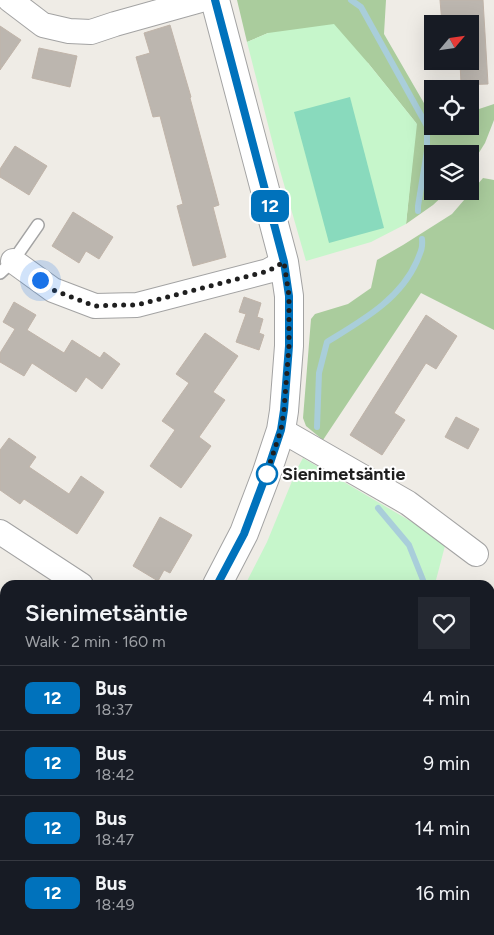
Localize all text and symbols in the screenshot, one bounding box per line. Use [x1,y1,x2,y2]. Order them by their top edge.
north arrow [424,15,479,70]
map controls [424,15,479,200]
button: locate [424,80,479,135]
button: layers [424,145,479,200]
line badge: 12 [248,190,292,222]
text: 12 [261,195,279,217]
your location [28,268,53,293]
marker: Sienimetsäntie [256,463,278,485]
place label: Sienimetsäntie [282,463,406,485]
button: heart [418,597,470,649]
text: Sienimetsäntie [25,598,188,627]
text: Walk · 2 min · 160 m [25,632,166,651]
text: Bus [95,677,126,700]
text: 12 [43,687,62,709]
text: 4 min [422,687,470,710]
text: 18:37 [95,700,133,719]
text: Bus [95,742,126,765]
text: 12 [43,752,62,774]
text: 9 min [423,752,470,775]
text: 18:42 [95,765,134,784]
text: Bus [95,807,126,830]
text: 12 [43,817,62,839]
text: 14 min [414,817,470,840]
text: 18:47 [95,830,134,849]
text: Bus [95,872,126,895]
text: 12 [43,882,62,904]
text: 16 min [416,882,470,905]
text: 18:49 [95,895,134,914]

